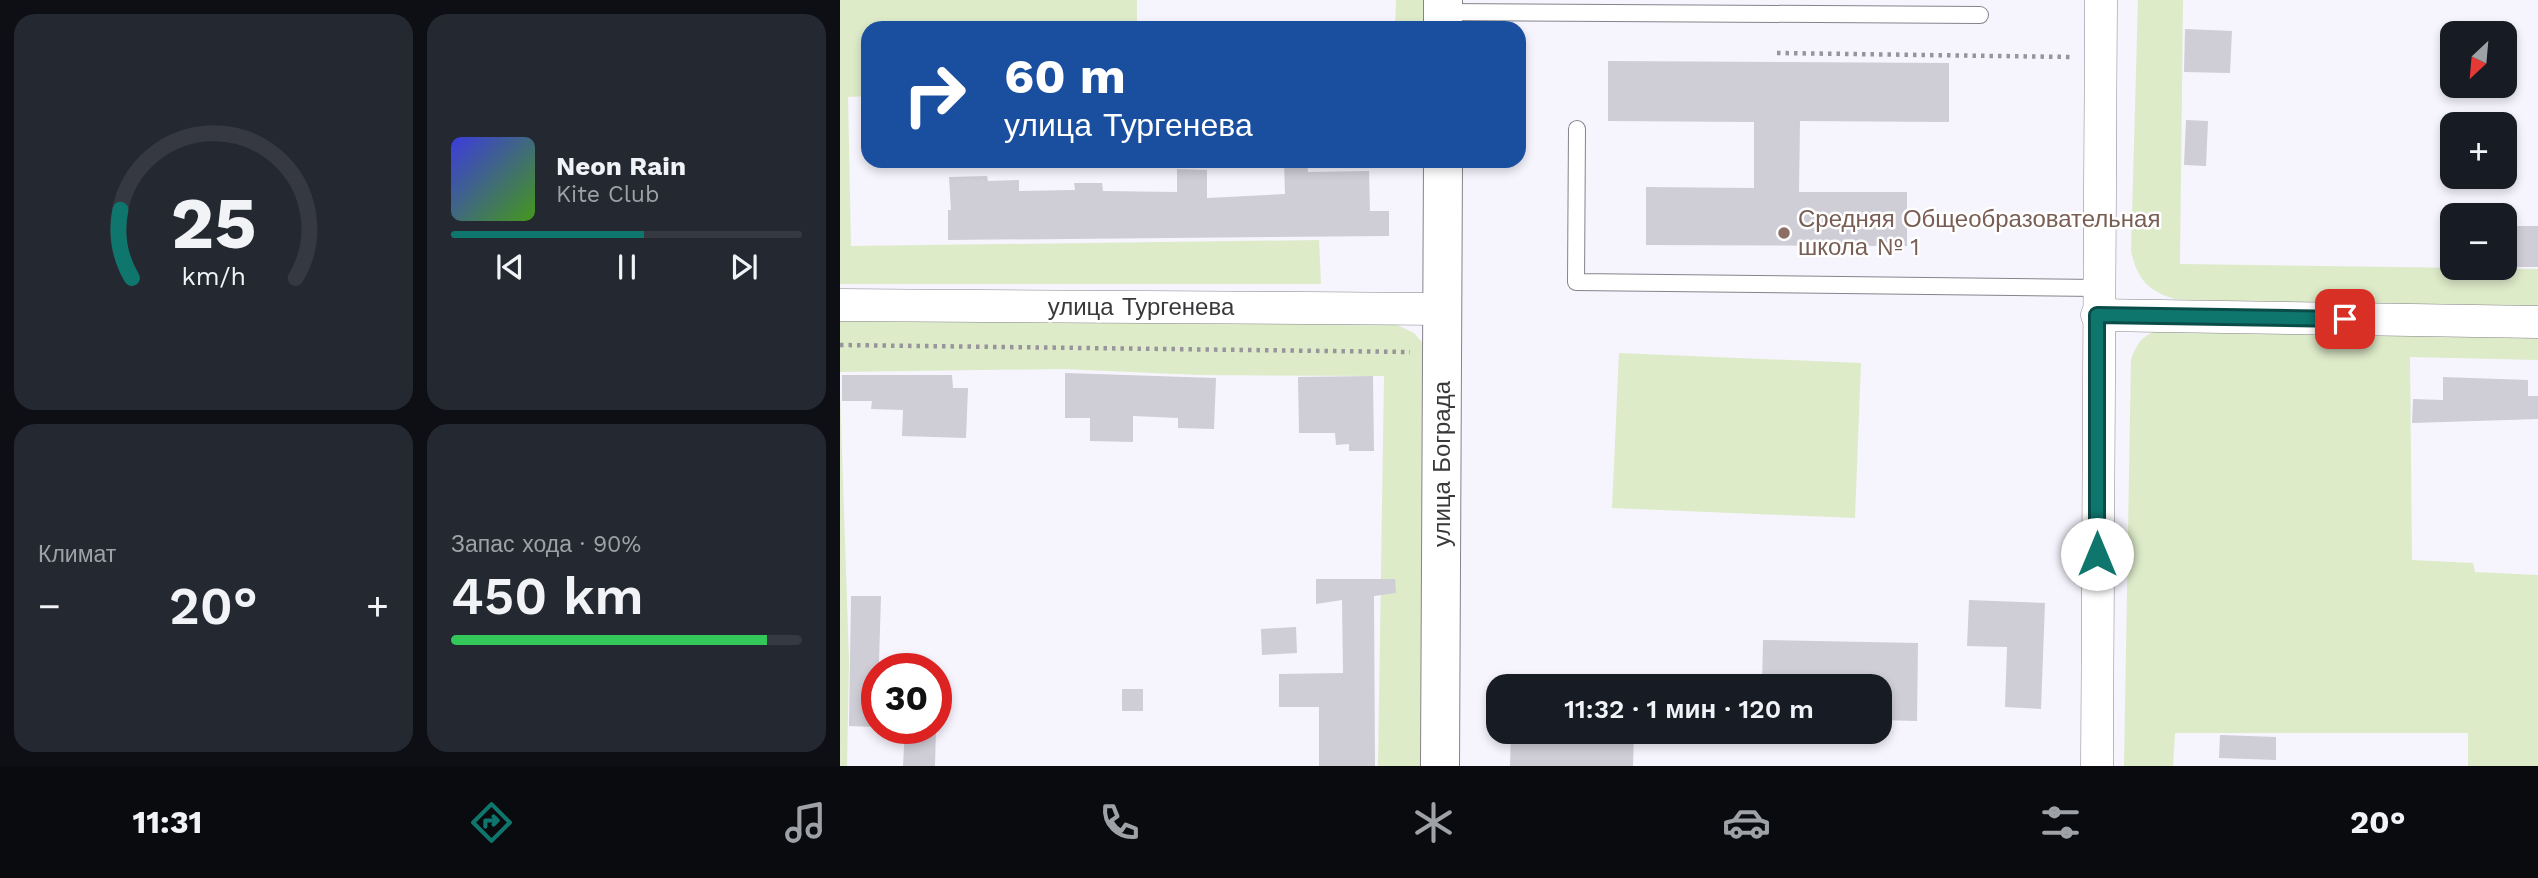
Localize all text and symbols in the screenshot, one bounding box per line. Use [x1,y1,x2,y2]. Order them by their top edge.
north arrow [2440,21,2516,98]
map controls [2440,21,2517,280]
text: 60 m [1004,47,1126,105]
icon: right [889,49,980,140]
text: улица Тургенева [1004,106,1253,144]
button: + [2440,112,2517,189]
text: Neon Rain [556,151,686,181]
text: 25 [171,180,256,266]
text: Kite Club [556,181,659,208]
button: − [2440,203,2517,280]
place label: Средняя Общеобразовательная школа № 1 [1798,205,2160,261]
marker: Средняя Общеобразовательная школа № 1 [1776,225,1792,241]
icon: previous [491,248,529,286]
icon: pause [608,248,646,286]
icon: next [725,248,763,286]
text: km/h [181,262,246,291]
pin [2315,289,2375,349]
street label: улица Тургенева [1048,293,1235,321]
icon: arrive [2326,300,2364,338]
street label: улица Бограда [1428,380,1456,547]
position arrow [2060,517,2134,591]
text: Запас хода · 90% [451,531,641,558]
text: Климат [38,541,116,568]
text: 450 km [451,566,644,627]
text: 20° [169,576,258,637]
text: − [38,584,61,628]
text: + [366,584,389,628]
speed limit sign: 30 [861,653,952,744]
text: 11:32 · 1 мин · 120 m [1564,694,1814,724]
icon: directions [467,798,516,847]
icon: music [781,798,830,847]
icon: phone [1095,798,1144,847]
icon: climate [1409,798,1458,847]
icon: car [1722,798,1771,847]
icon: filters [2036,798,2085,847]
text: 11:31 [132,803,202,841]
text: 20° [2350,803,2406,841]

